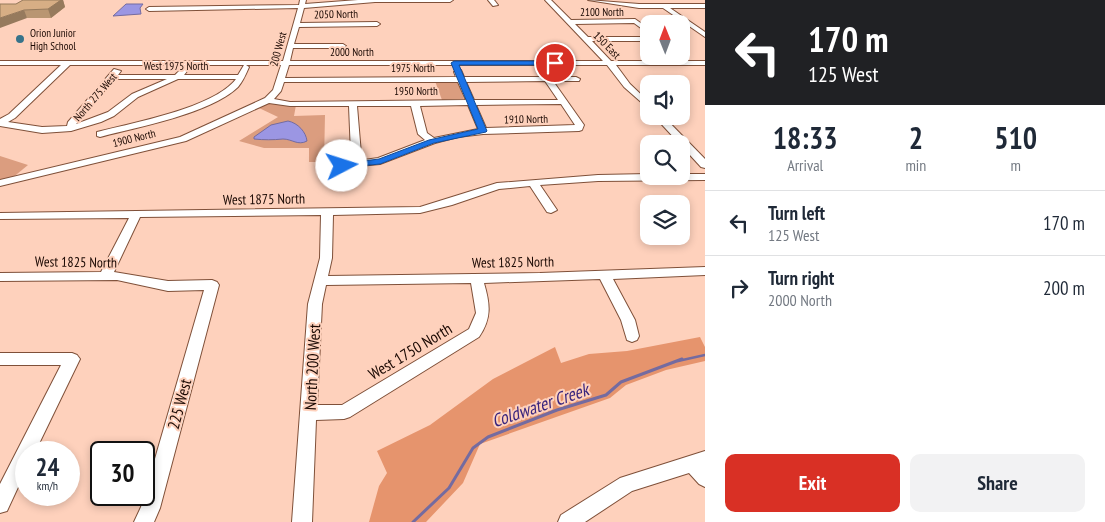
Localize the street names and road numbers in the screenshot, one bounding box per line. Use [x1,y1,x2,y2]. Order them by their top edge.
street label: 2100 North [580,5,624,19]
street label: 2050 North [314,7,358,21]
street label: 150 East [590,28,624,62]
street label: 200 West [267,30,289,68]
street label: 2000 North [330,45,374,59]
street label: West 1975 North [144,59,208,73]
street label: 1975 North [391,61,435,75]
street label: North 275 West [70,70,120,124]
street label: 1950 North [394,84,438,98]
street label: 1910 North [504,112,548,126]
street label: 1900 North [111,126,157,150]
street label: West 1875 North [223,189,305,209]
street label: West 1825 North [35,252,117,272]
street label: West 1825 North [472,252,554,272]
street label: West 1750 North [365,318,455,384]
street label: North 200 West [300,323,324,411]
street label: 225 West [163,376,195,431]

